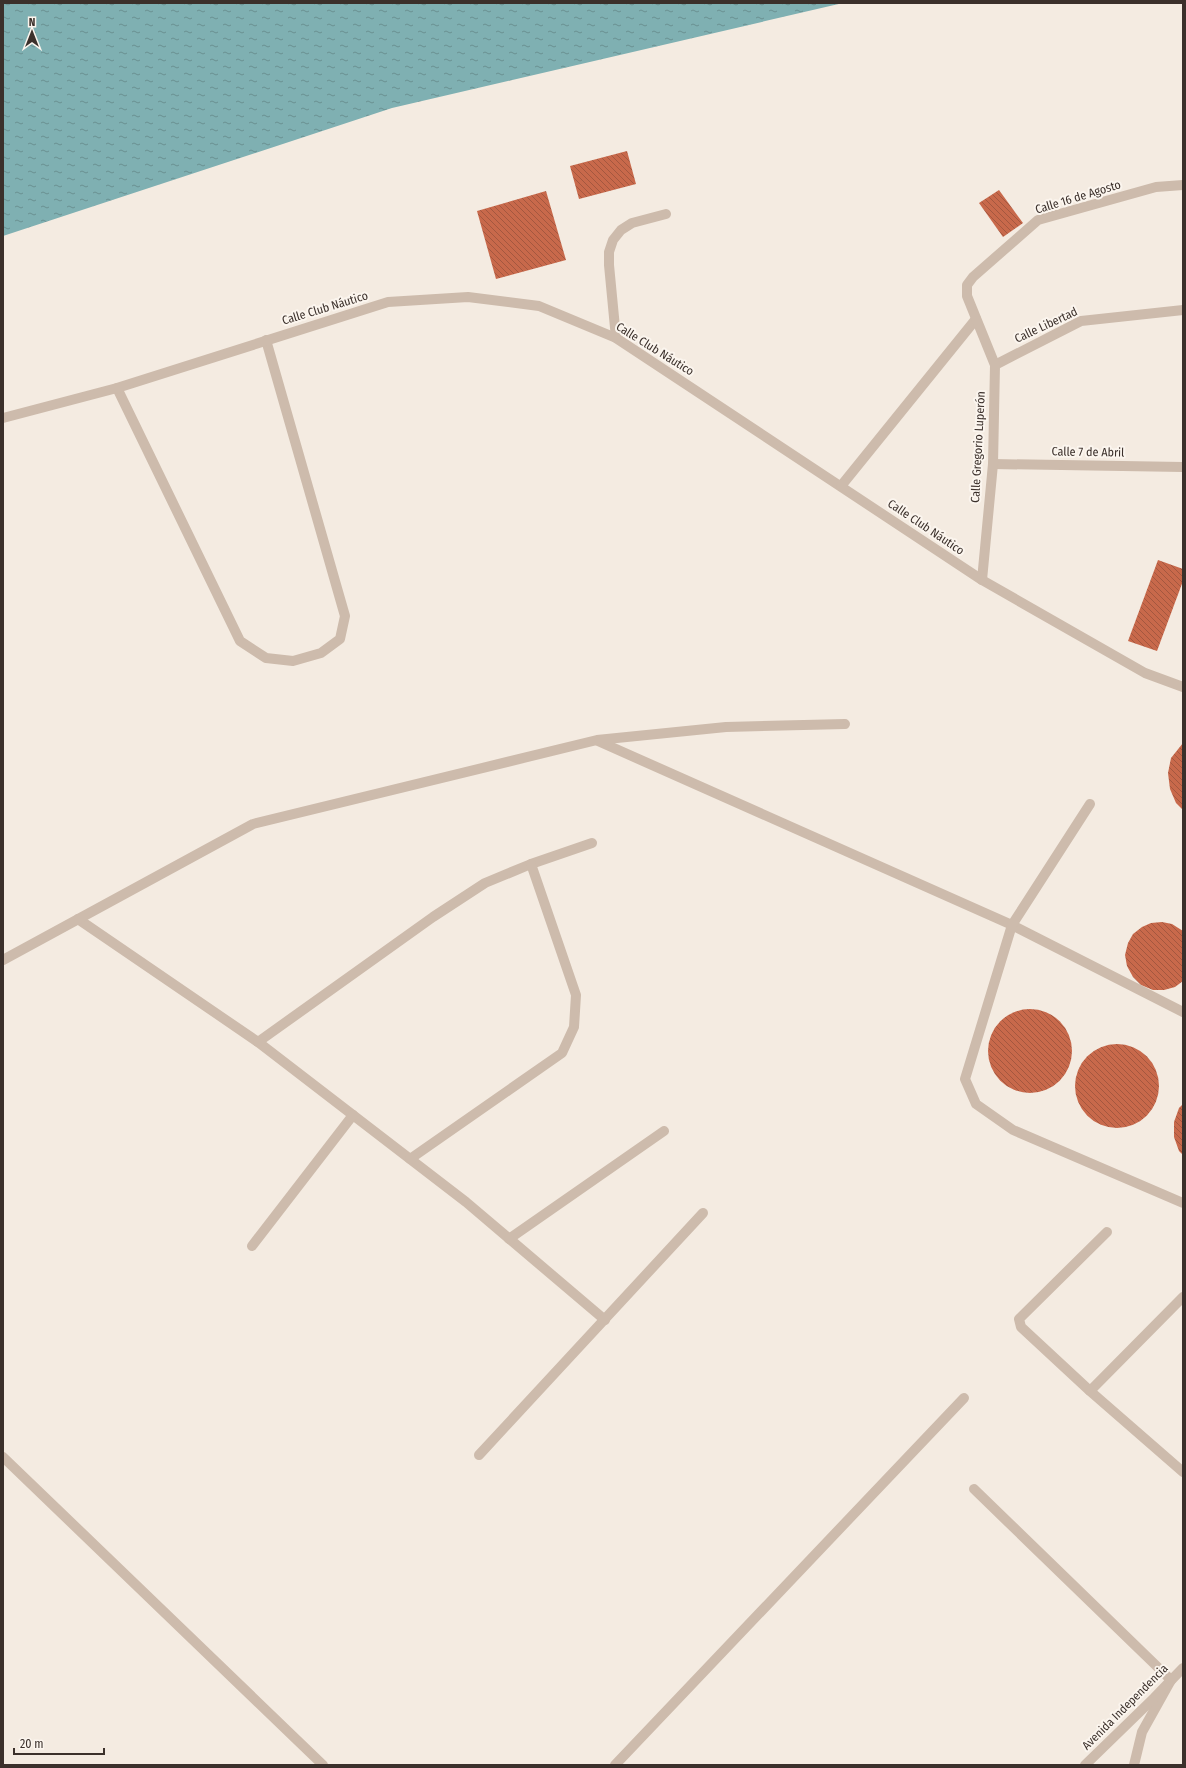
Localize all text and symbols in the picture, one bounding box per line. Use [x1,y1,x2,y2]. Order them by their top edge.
north arrow [12,12,52,52]
text: N [29,16,35,29]
street label: Calle 16 de Agosto [1034,177,1122,217]
street label: Calle Club Náutico [280,288,370,328]
street label: Calle Libertad [1012,304,1080,346]
street label: Calle Club Náutico [614,319,696,379]
street label: Calle Gregorio Luperón [968,391,988,503]
street label: Calle 7 de Abril [1052,444,1124,460]
street label: Calle Club Náutico [885,496,967,558]
street label: Avenida Independencia [1079,1661,1171,1753]
scale bar [14,1730,104,1756]
text: 20 m [20,1737,44,1751]

